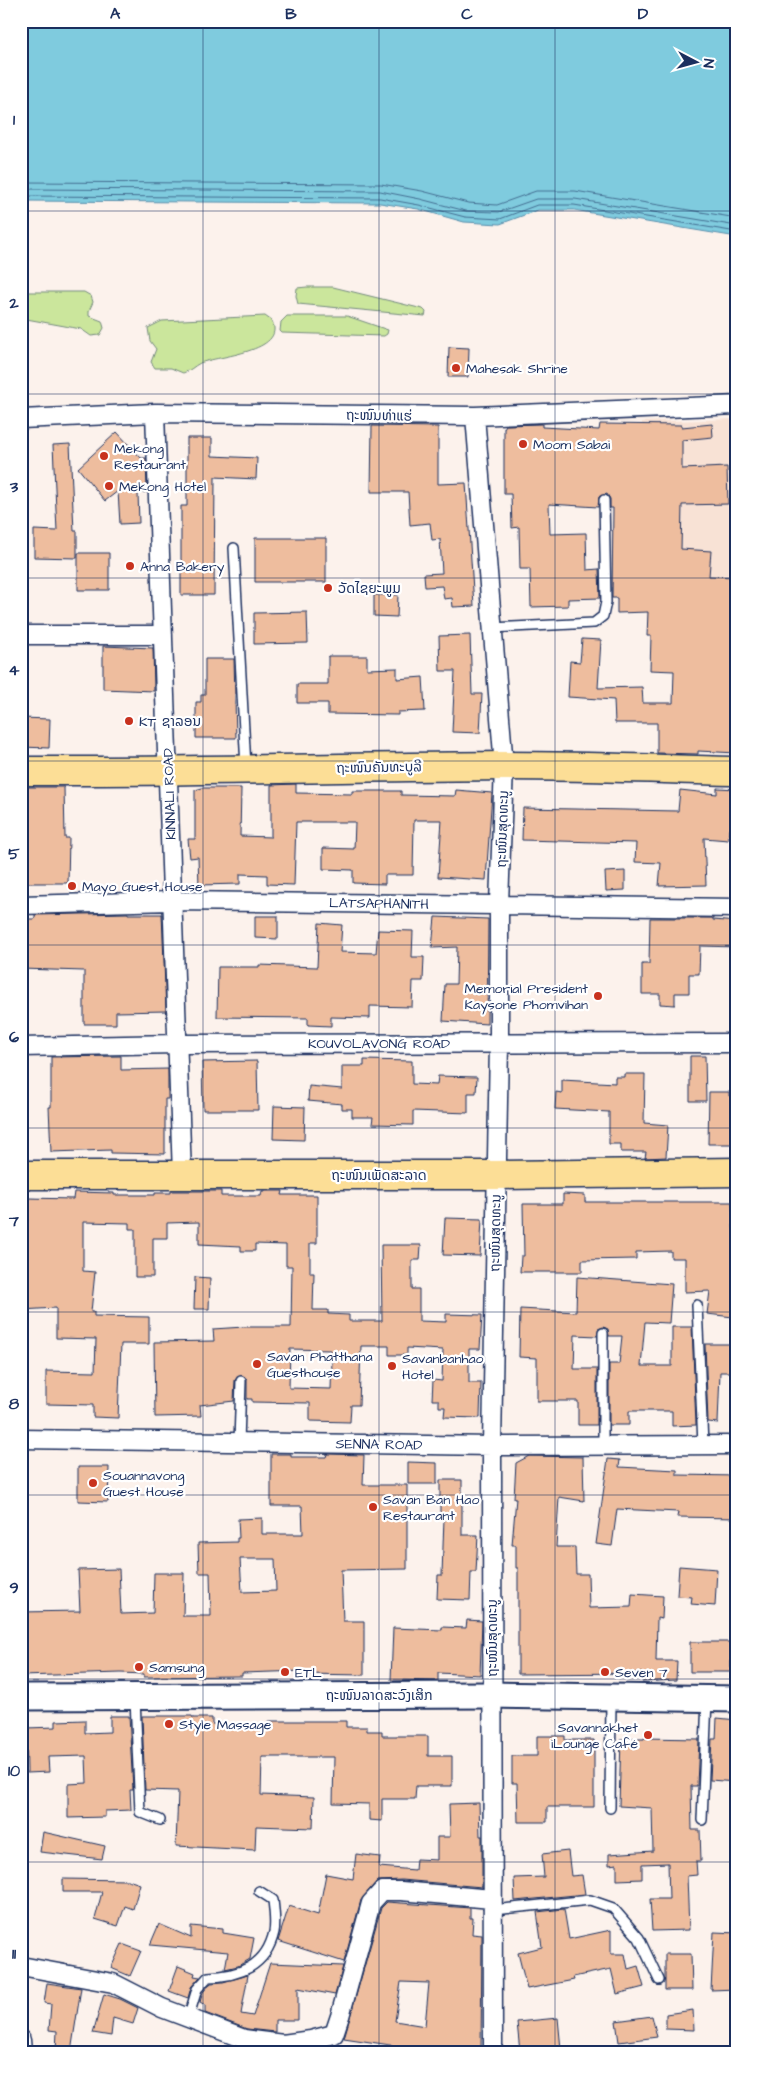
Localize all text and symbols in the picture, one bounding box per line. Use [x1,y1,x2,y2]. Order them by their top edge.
text: A [110,3,121,25]
text: B [285,3,297,25]
text: C [461,3,473,25]
text: D [638,3,649,25]
north arrow [670,38,720,88]
text: N [698,58,718,69]
text: 1 [13,109,16,131]
text: 2 [8,292,19,314]
place label: Mahesak Shrine [466,359,568,379]
marker: Mahesak Shrine [450,362,462,374]
street label: ຖະໜົນທ່າແຮ່ [346,405,412,427]
place label: Moom Sabai [533,435,610,455]
marker: Moom Sabai [517,438,529,450]
place label: Mekong Restaurant [114,439,186,475]
marker: Mekong Restaurant [98,450,110,462]
text: 3 [9,476,19,498]
place label: Mekong Hotel [119,477,206,497]
marker: Mekong Hotel [103,480,115,492]
place label: Anna Bakery [140,557,225,577]
marker: Anna Bakery [124,560,136,572]
place label: ວັດໄຊຍະພູມ [338,579,401,599]
marker: ວັດໄຊຍະພູມ [322,582,334,594]
text: 4 [9,659,20,681]
place label: KT ຊາລອນ [139,712,201,732]
marker: KT ຊາລອນ [123,715,135,727]
street label: KINNALI ROAD [158,748,182,840]
street label: ຖະໜົນຄັນທະບູລີ [336,757,422,779]
street label: ຖະໜົນສຸດທະນູ [492,790,514,868]
text: 5 [8,843,20,865]
place label: Mayo Guest House [82,877,203,897]
marker: Mayo Guest House [66,880,78,892]
street label: LATSAPHANITH [329,893,430,915]
place label: Memorial President Kaysone Phomvihan [465,979,588,1015]
marker: Memorial President Kaysone Phomvihan [592,990,604,1002]
text: 6 [9,1026,19,1048]
street label: KOUVOLAVONG ROAD [308,1034,450,1054]
street label: ຖະໜົນເພັດສະລາດ [331,1166,427,1186]
street label: ຖະໜົນສຸດທະນູ [485,1194,507,1272]
text: 7 [8,1210,19,1232]
place label: Savan Phatthana Guesthouse [267,1347,373,1383]
place label: Savanbanhao Hotel [402,1349,484,1385]
marker: Savan Phatthana Guesthouse [251,1358,263,1370]
marker: Savanbanhao Hotel [386,1360,398,1372]
text: 8 [9,1393,20,1415]
street label: SENNA ROAD [335,1434,423,1456]
place label: Souannavong Guest House [103,1466,185,1502]
marker: Souannavong Guest House [87,1477,99,1489]
place label: Savan Ban Hao Restaurant [383,1490,479,1526]
marker: Savan Ban Hao Restaurant [367,1501,379,1513]
text: 9 [9,1577,19,1599]
street label: ຖະໜົນສຸດທະນູ [483,1599,503,1677]
place label: Samsung [149,1658,204,1678]
marker: Samsung [133,1661,145,1673]
place label: ETL [295,1663,322,1683]
place label: Seven 7 [615,1663,668,1683]
marker: ETL [279,1666,291,1678]
marker: Seven 7 [599,1666,611,1678]
street label: ຖະໜົນລາດສະວົງເສິກ [325,1686,433,1706]
place label: Style Massage [179,1715,272,1735]
marker: Style Massage [163,1718,175,1730]
place label: Savannakhet iLounge Café [551,1718,638,1754]
marker: Savannakhet iLounge Café [642,1729,654,1741]
text: 10 [8,1760,20,1782]
text: 11 [12,1943,17,1965]

